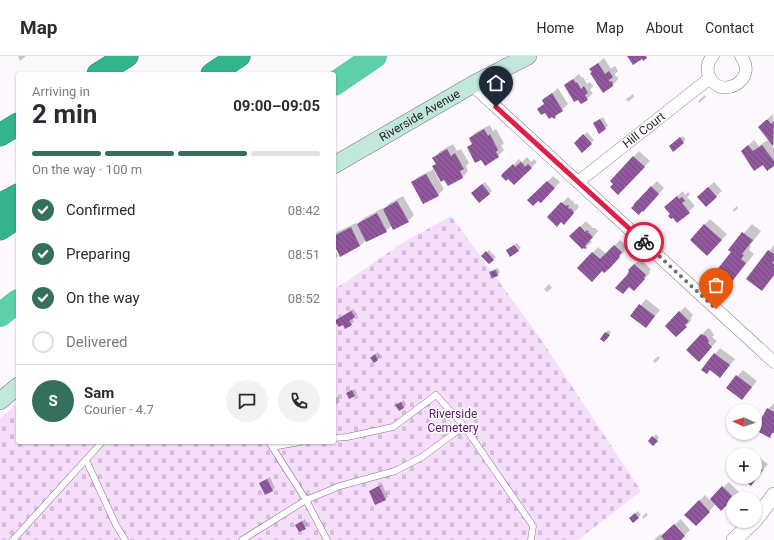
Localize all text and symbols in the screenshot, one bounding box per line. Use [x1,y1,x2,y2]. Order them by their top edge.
text: Map [20,16,58,39]
text: Home [536,20,574,36]
text: Map [596,20,624,36]
text: About [646,20,683,36]
text: Contact [705,20,754,36]
pin [479,66,513,107]
icon: home [485,72,507,94]
text: Arriving in [32,84,90,99]
street label: Riverside Avenue [377,86,463,144]
text: 09:00–09:05 [233,97,320,115]
text: 2 min [32,99,97,129]
street label: Hill Court [620,109,668,151]
text: On the way · 100 m [32,162,142,177]
icon: check [32,199,54,221]
text: Confirmed [66,201,136,219]
text: 08:42 [288,203,320,218]
courier [624,222,664,262]
icon: bike [633,231,655,253]
icon: check [32,243,54,265]
text: Preparing [66,245,130,263]
text: 08:51 [288,247,320,262]
pin [699,268,733,309]
icon: bag [705,274,727,296]
icon: check [32,287,54,309]
text: On the way [66,289,140,307]
text: 08:52 [288,291,320,306]
text: Delivered [66,333,128,351]
button: chat [226,380,268,422]
button: phone [278,380,320,422]
text: Sam [84,384,114,402]
text: S [48,392,58,410]
text: Courier · 4.7 [84,402,154,417]
north arrow [726,404,762,440]
map controls [726,404,762,528]
park label: Riverside Cemetery [427,407,479,435]
button: + [726,448,762,484]
button: − [726,492,762,528]

